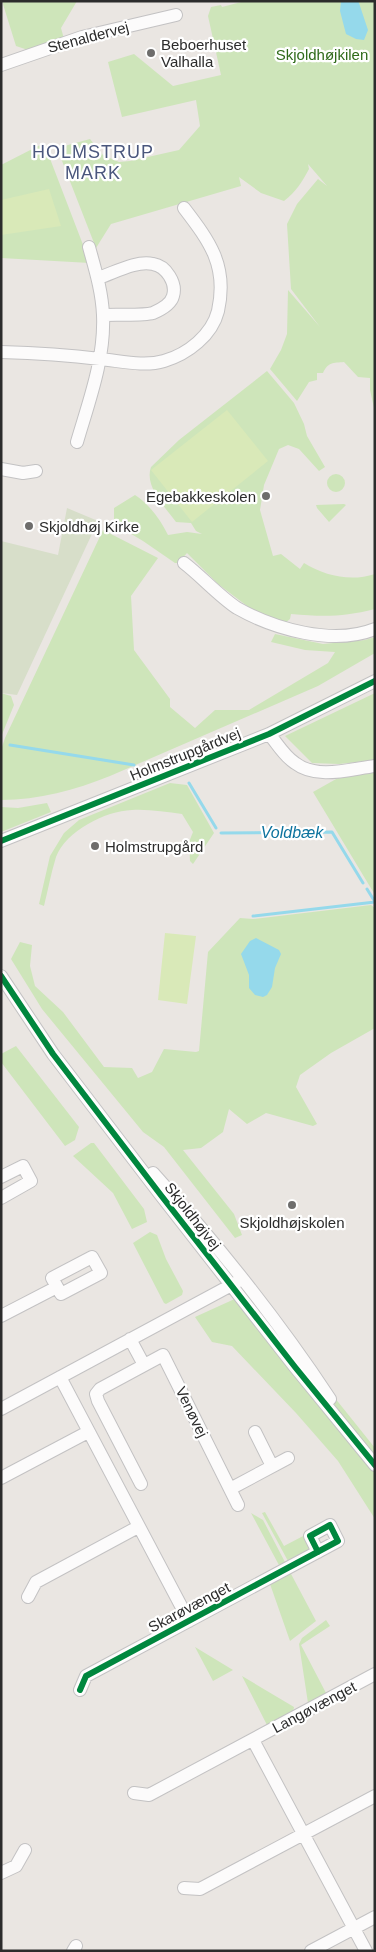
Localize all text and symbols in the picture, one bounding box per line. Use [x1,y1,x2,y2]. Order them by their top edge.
street label: Stenaldervej [46,18,130,56]
place label: Beboerhuset Valhalla [161,36,247,70]
park label: Skjoldhøjkilen [276,46,368,63]
marker: Beboerhuset Valhalla [145,47,157,59]
district label: HOLMSTRUP MARK [32,142,154,183]
place label: Egebakkeskolen [146,488,256,505]
marker: Egebakkeskolen [260,490,272,502]
place label: Skjoldhøj Kirke [39,518,139,535]
marker: Skjoldhøj Kirke [23,520,35,532]
street label: Holmstrupgårdvej [127,724,243,784]
water label: Voldbæk [261,824,324,841]
place label: Holmstrupgård [105,838,203,855]
marker: Holmstrupgård [89,840,101,852]
street label: Skjoldhøjvej [161,1179,225,1253]
marker: Skjoldhøjskolen [286,1199,298,1211]
place label: Skjoldhøjskolen [239,1214,345,1231]
street label: Venøvej [172,1384,212,1440]
street label: Skarøvænget [145,1578,233,1636]
street label: Langøvænget [269,1677,360,1736]

